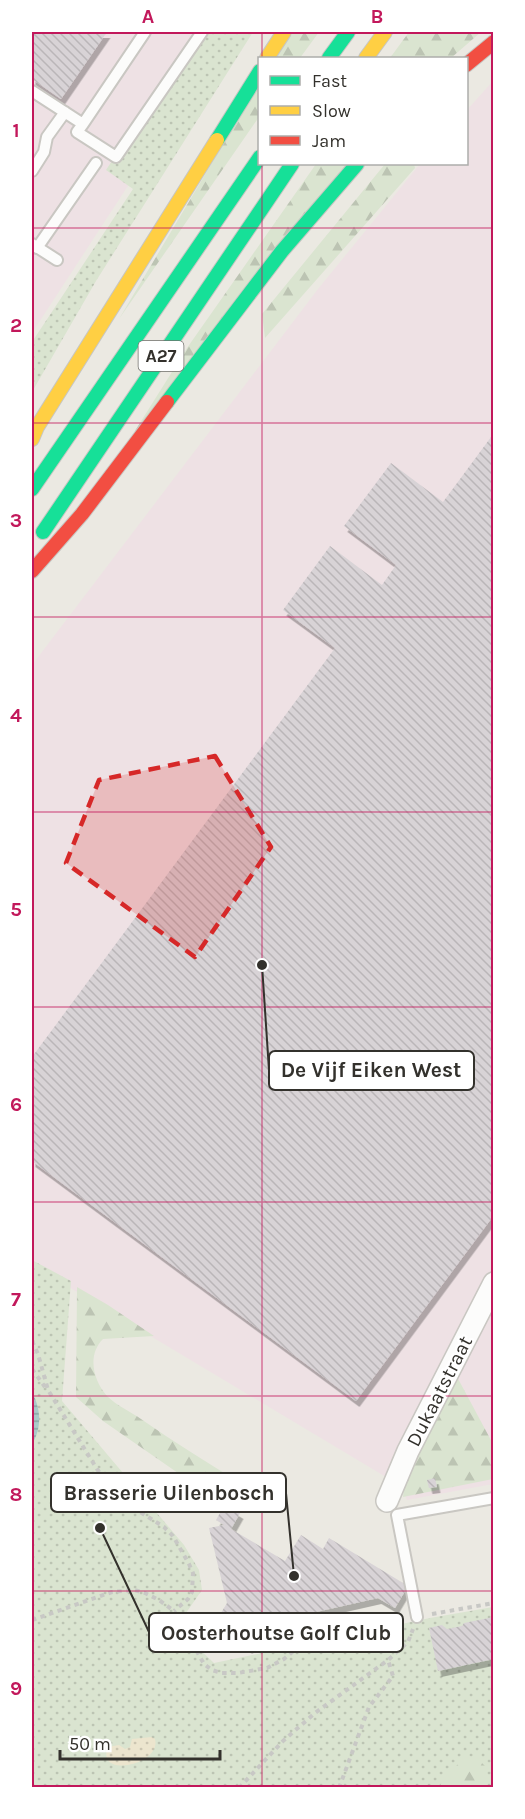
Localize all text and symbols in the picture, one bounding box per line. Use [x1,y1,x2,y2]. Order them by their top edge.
text: A [142,5,155,28]
text: B [371,5,383,28]
legend [258,57,468,165]
text: Fast [312,70,347,92]
text: Slow [312,100,351,122]
text: 1 [12,119,20,142]
text: Jam [312,130,346,152]
text: 2 [10,314,22,337]
road number: A27 [138,341,184,371]
text: 3 [10,509,22,532]
text: 4 [10,704,22,727]
text: 5 [10,898,22,921]
callout: De Vijf Eiken West [269,1051,474,1090]
text: De Vijf Eiken West [281,1058,461,1082]
text: 6 [10,1093,22,1116]
text: 7 [11,1288,21,1311]
street label: Dukaatstraat [402,1332,477,1450]
callout: Brasserie Uilenbosch [51,1473,286,1512]
text: Brasserie Uilenbosch [63,1481,275,1505]
text: 8 [10,1483,22,1506]
callout: Oosterhoutse Golf Club [149,1613,403,1652]
text: Oosterhoutse Golf Club [161,1621,391,1645]
text: 9 [10,1677,22,1700]
scale bar [60,1723,220,1761]
text: 50 m [69,1733,111,1755]

